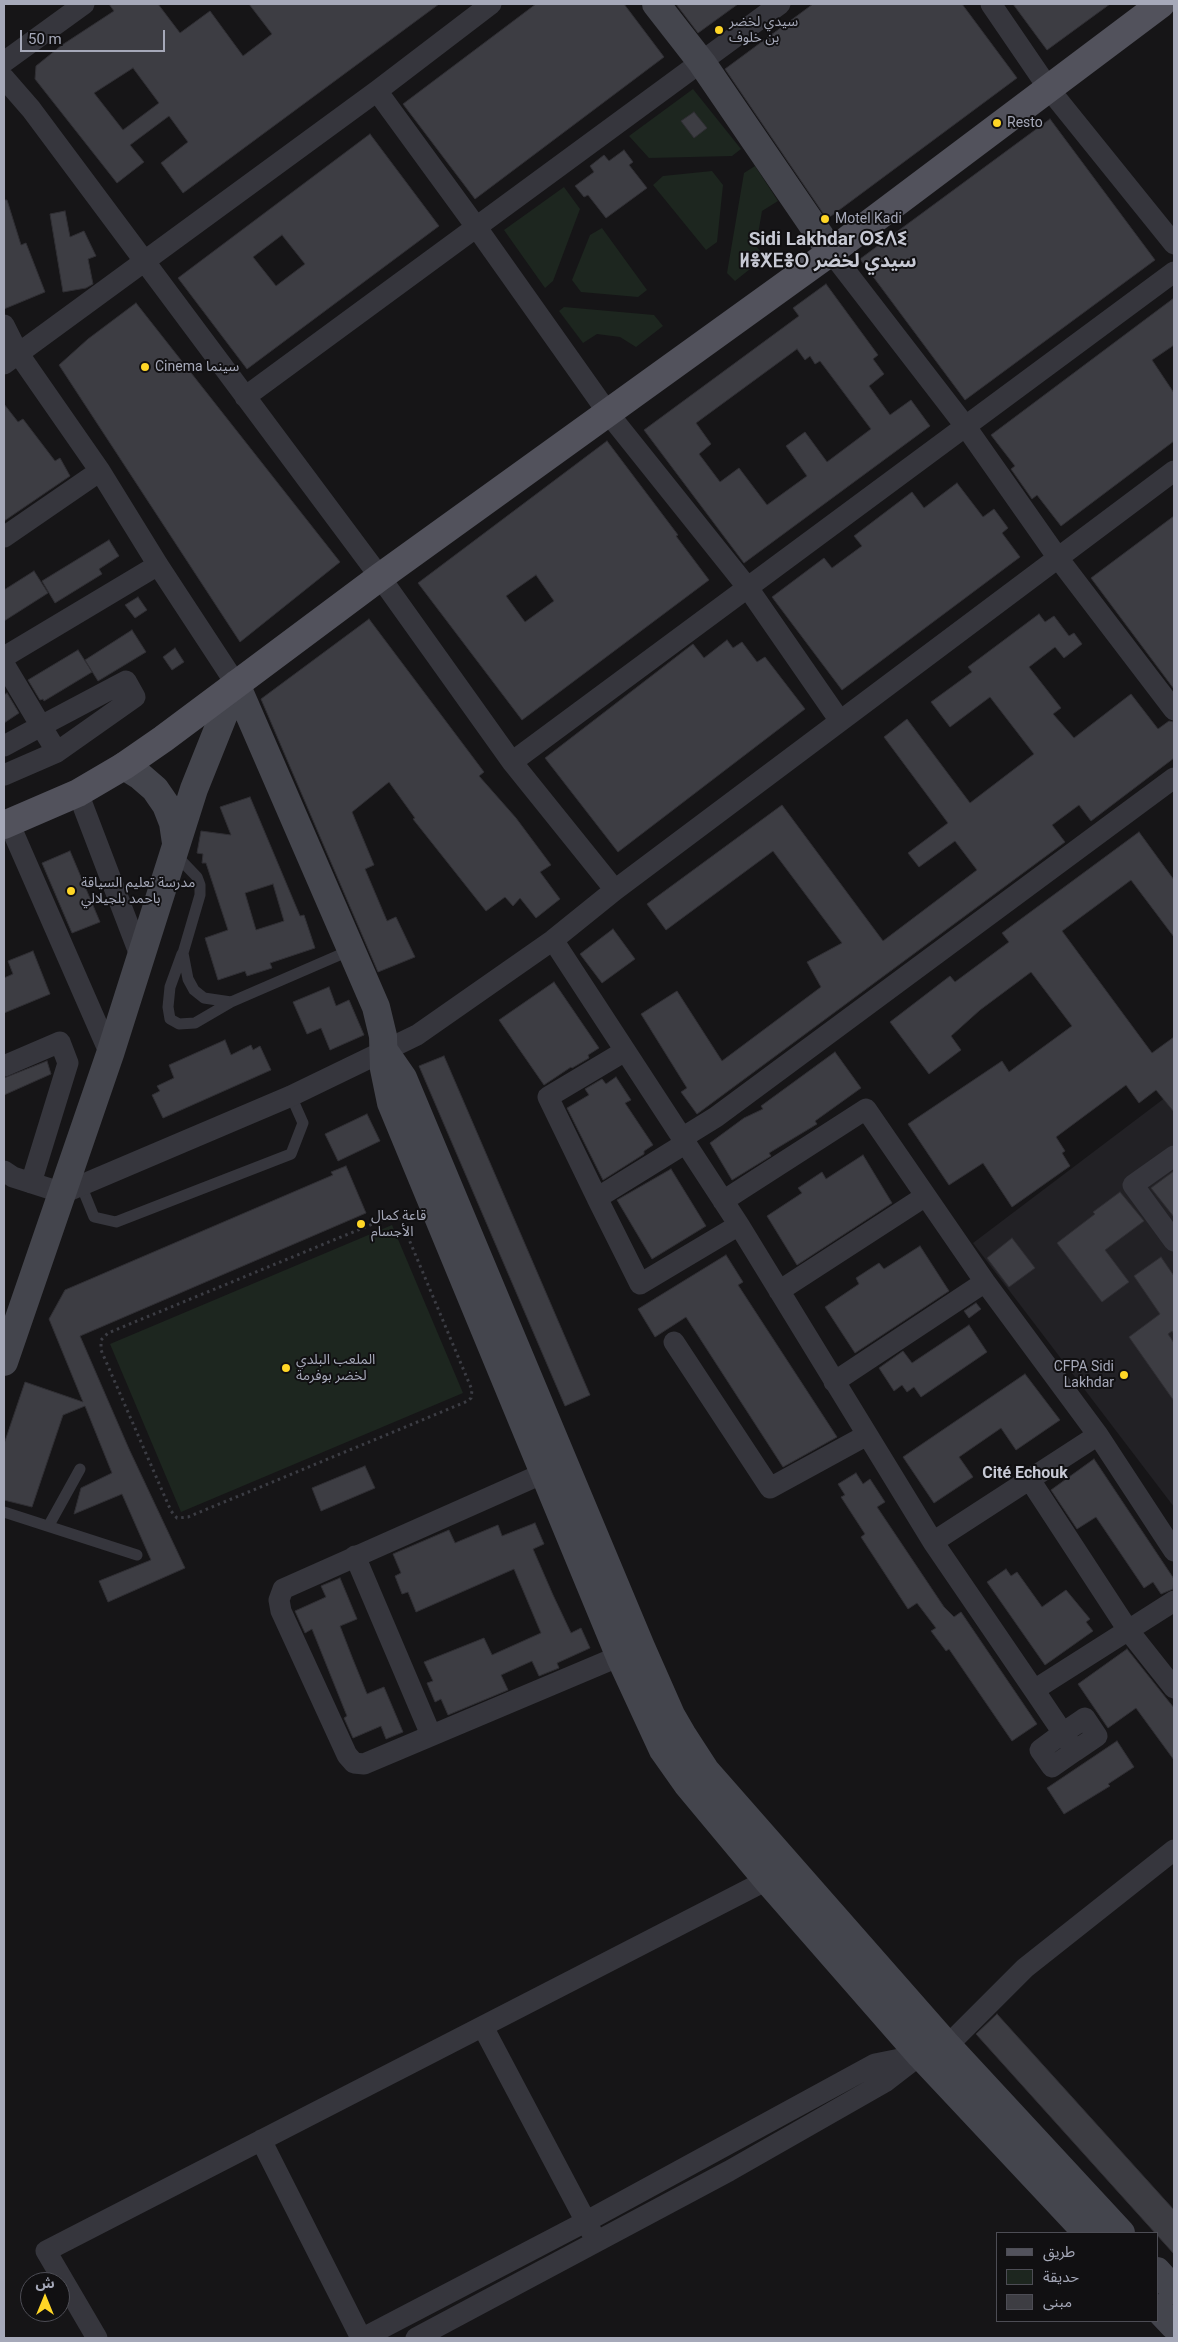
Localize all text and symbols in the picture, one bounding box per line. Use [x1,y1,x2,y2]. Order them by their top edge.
place label: سيدي لخضر بن خلوف [729,14,798,46]
scale bar [22,20,168,52]
marker: سيدي لخضر بن خلوف [713,24,725,36]
text: 50 m [28,30,62,48]
place label: Resto [1007,115,1043,131]
marker: Resto [991,117,1003,129]
place label: Motel Kadi [835,211,902,227]
marker: Motel Kadi [819,213,831,225]
district label: Sidi Lakhdar ⵙⵉⴷⵉ ⵍⴻⵅⴹⴻⵔ سيدي لخضر [739,229,917,273]
place label: Cinema سينما [155,359,239,375]
marker: Cinema سينما [139,361,151,373]
place label: مدرسة تعليم السياقة باحمد بلجيلالي [81,875,195,908]
marker: مدرسة تعليم السياقة باحمد بلجيلالي [65,885,77,897]
place label: قاعة كمال الأجسام [371,1208,426,1240]
marker: قاعة كمال الأجسام [355,1218,367,1230]
place label: الملعب البلدي لخضر بوفرمة [296,1352,375,1384]
place label: CFPA Sidi Lakhdar [1054,1359,1114,1391]
marker: الملعب البلدي لخضر بوفرمة [280,1362,292,1374]
marker: CFPA Sidi Lakhdar [1118,1369,1130,1381]
district label: Cité Echouk [982,1464,1068,1484]
legend [996,2232,1158,2322]
text: طريق [1043,2243,1075,2261]
text: حديقة [1043,2268,1079,2286]
north arrow [20,2272,70,2322]
text: ش [35,2275,55,2291]
text: مبنى [1043,2293,1072,2311]

